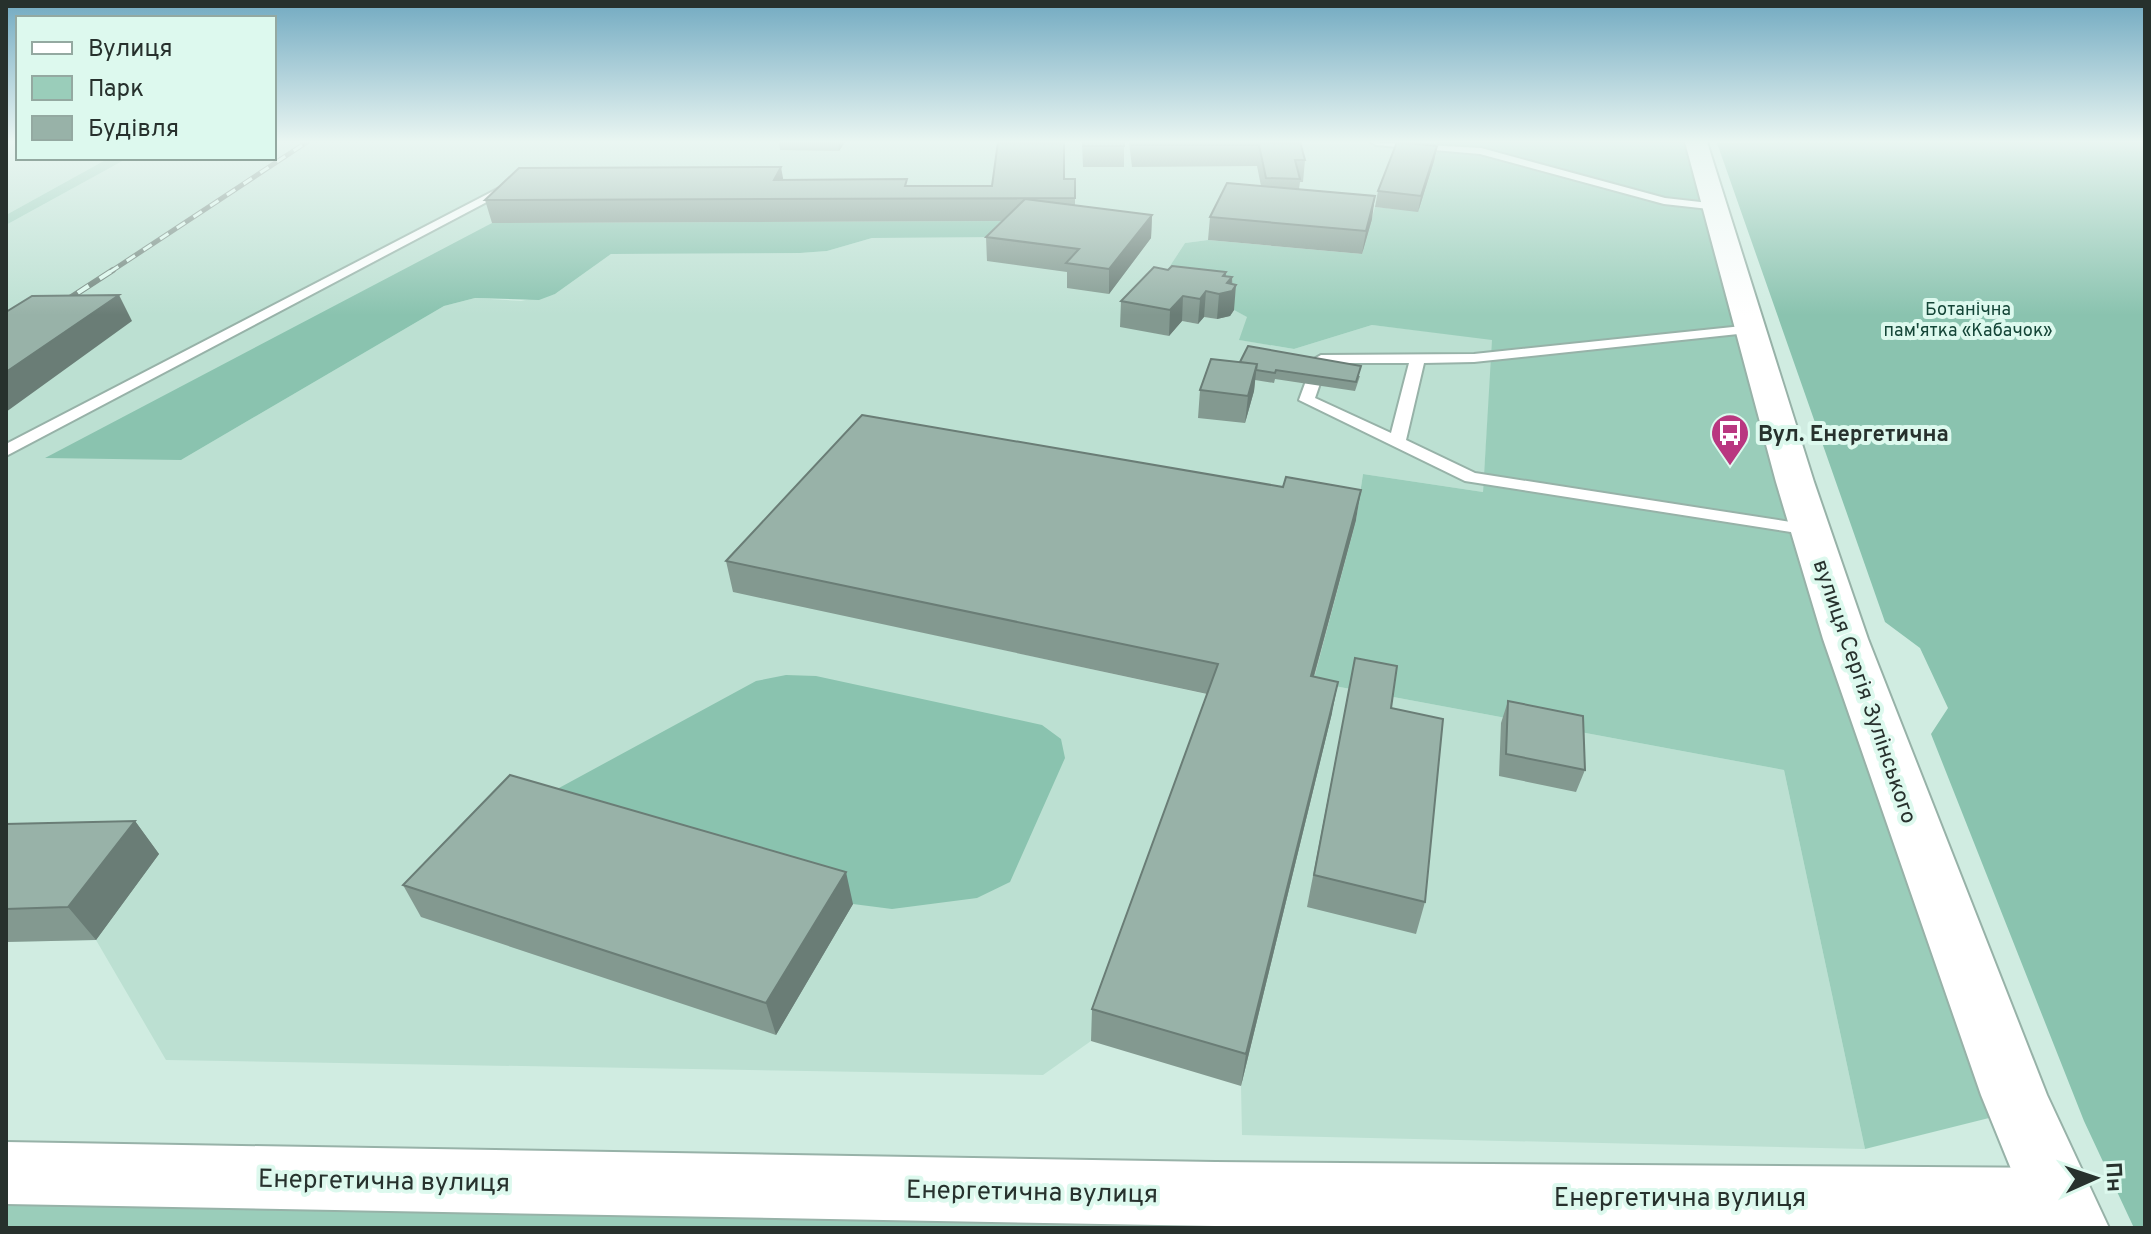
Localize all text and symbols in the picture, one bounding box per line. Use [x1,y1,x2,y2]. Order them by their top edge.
legend [16,16,276,160]
text: Вулиця [88,35,172,65]
text: Парк [88,75,144,105]
text: Будівля [88,115,179,145]
park label: Ботанічна пам'ятка «Кабачок» [1883,299,2053,343]
bus stop icon: Вул. Енергетична [1709,412,1751,467]
place label: Вул. Енергетична [1758,422,1949,449]
street label: вулиця Сергія Зулінського [1806,556,1922,827]
north arrow [2055,1138,2135,1218]
text: Пн [2098,1162,2127,1193]
street label: Енергетична вулиця [258,1164,510,1201]
street label: Енергетична вулиця [906,1175,1158,1212]
street label: Енергетична вулиця [1554,1183,1806,1216]

